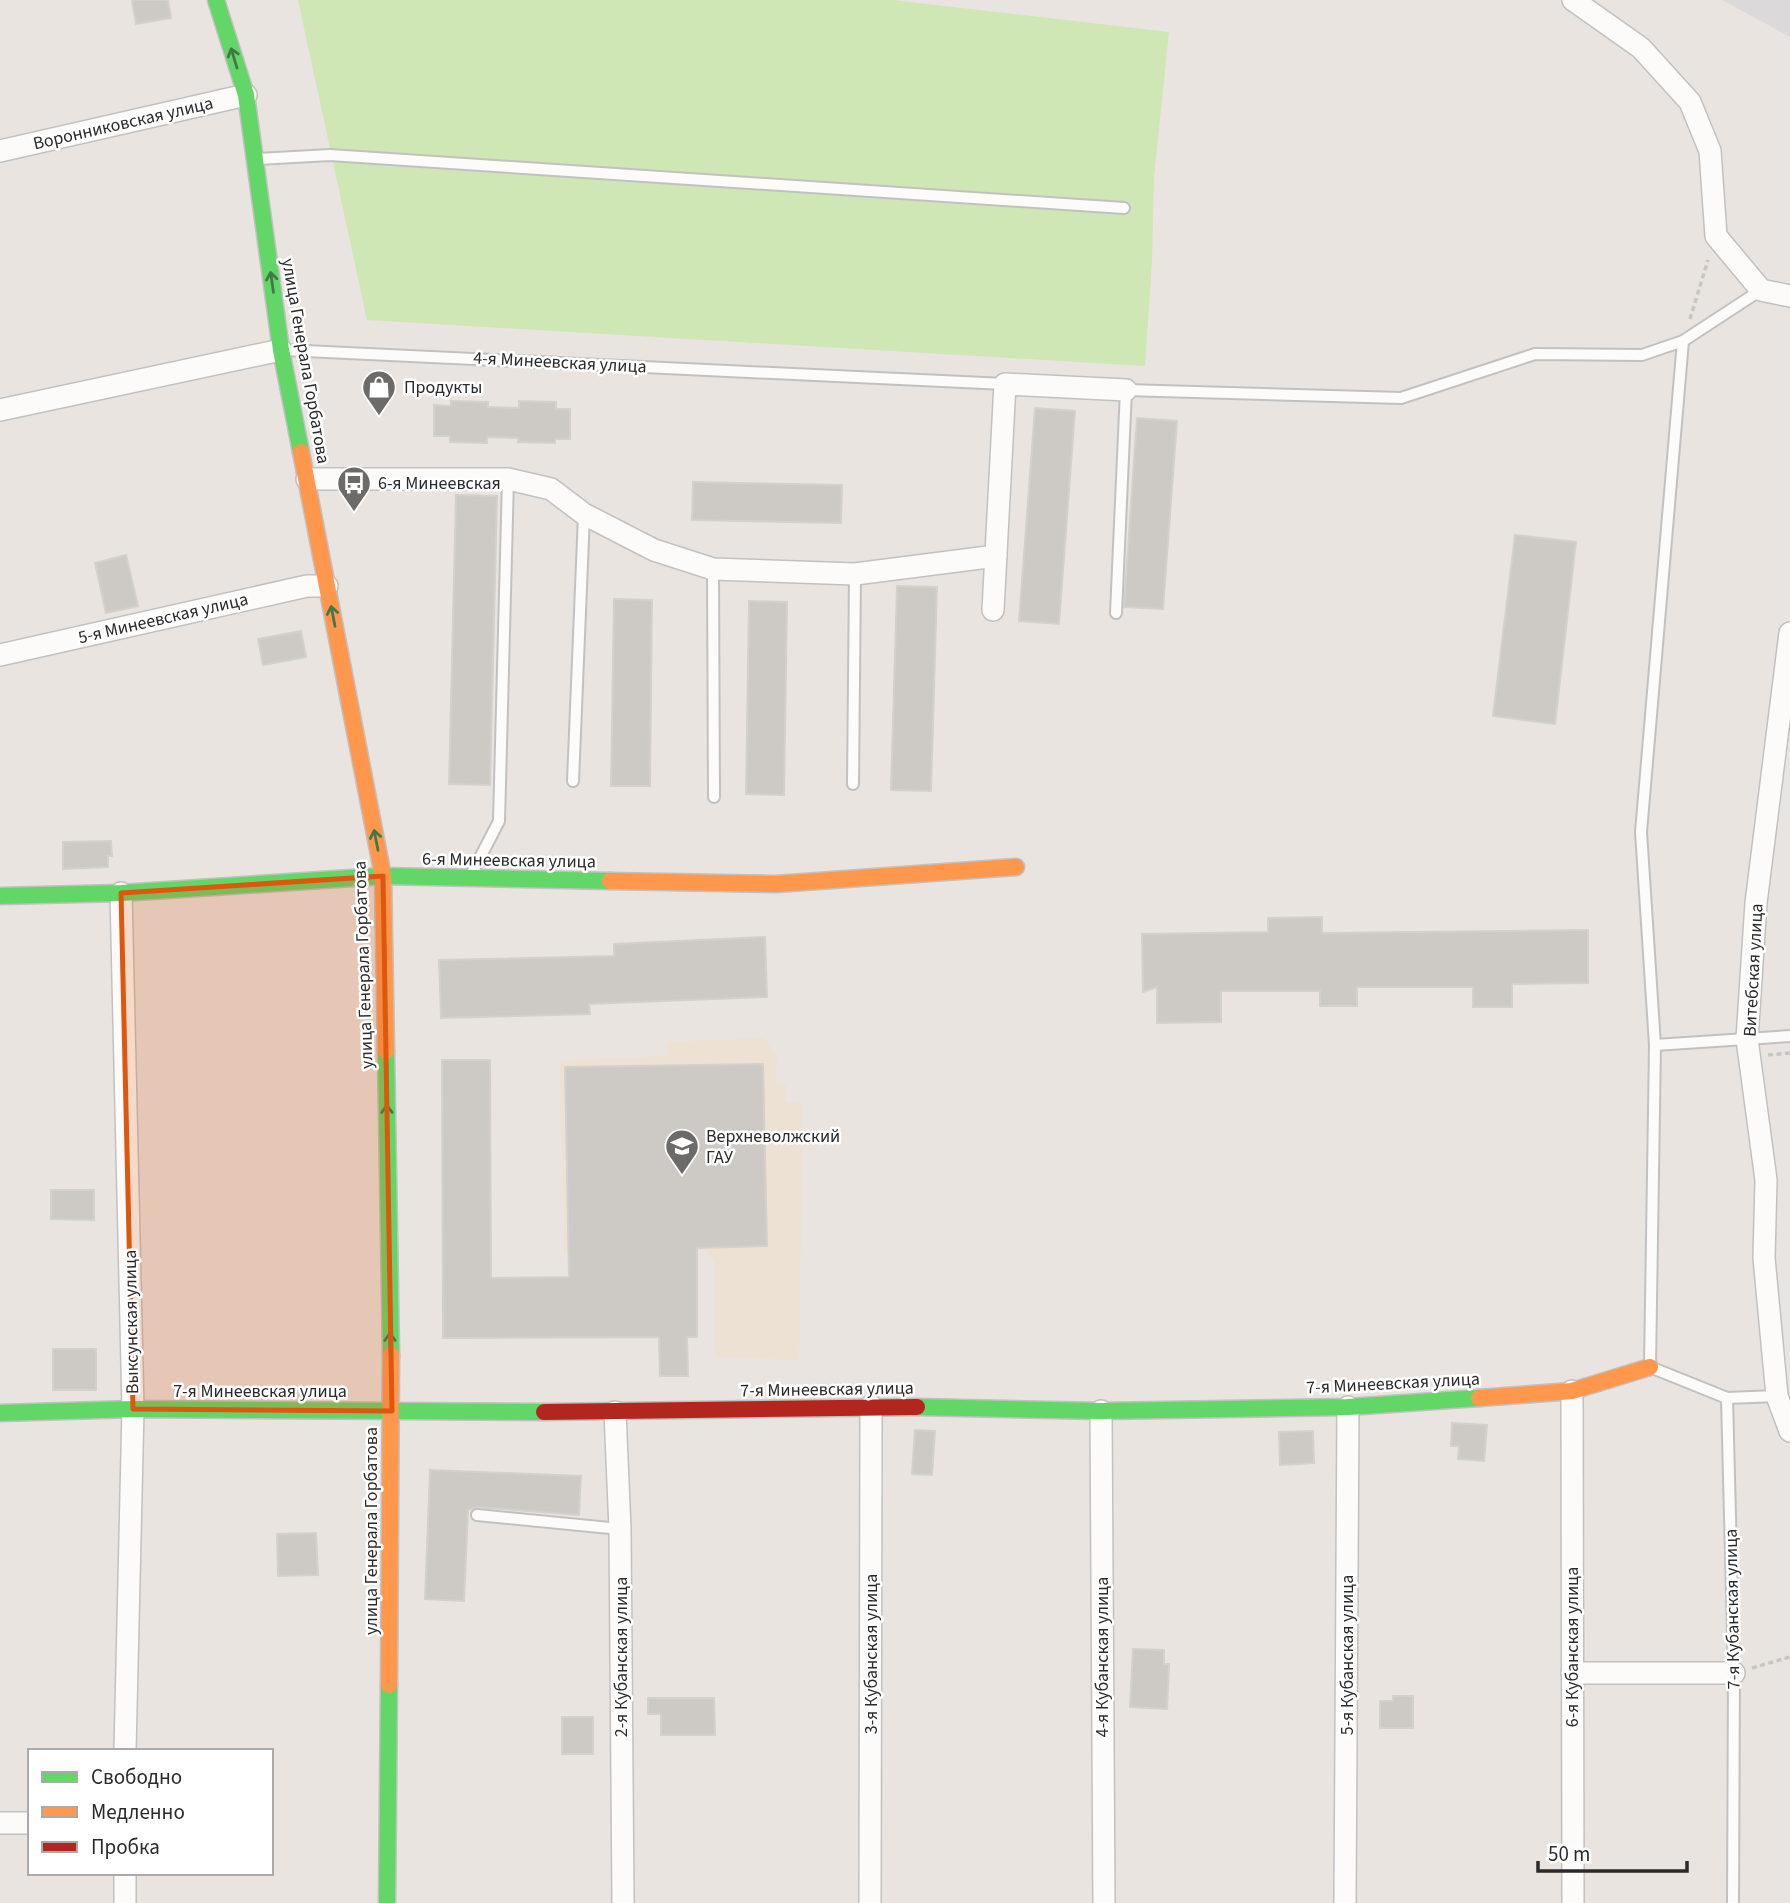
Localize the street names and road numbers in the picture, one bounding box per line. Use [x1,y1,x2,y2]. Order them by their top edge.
street label: Воронниковская улица [31,91,216,156]
street label: улица Генерала Горбатова [275,256,336,466]
street label: 4-я Минеевская улица [473,345,647,380]
street label: 5-я Минеевская улица [76,587,251,650]
street label: 6-я Минеевская улица [422,846,596,875]
street label: улица Генерала Горбатова [347,861,380,1069]
street label: Витебская улица [1738,903,1769,1037]
street label: Выксунская улица [118,1250,145,1394]
street label: 7-я Минеевская улица [1306,1366,1480,1401]
street label: 7-я Минеевская улица [740,1375,914,1404]
street label: 7-я Минеевская улица [173,1379,347,1404]
street label: улица Генерала Горбатова [359,1427,384,1635]
street label: 7-я Кубанская улица [1719,1528,1746,1690]
street label: 6-я Кубанская улица [1560,1567,1585,1727]
street label: 3-я Кубанская улица [859,1574,884,1734]
street label: 5-я Кубанская улица [1335,1575,1360,1735]
street label: 2-я Кубанская улица [609,1577,634,1737]
street label: 4-я Кубанская улица [1090,1577,1115,1737]

